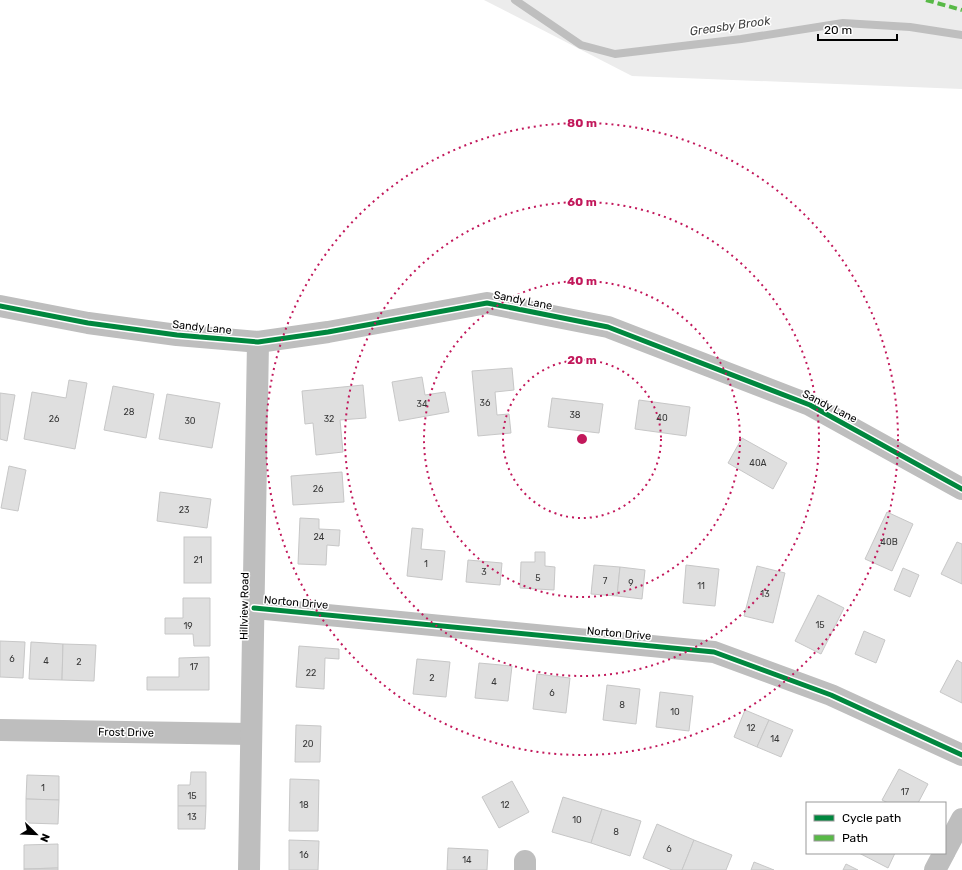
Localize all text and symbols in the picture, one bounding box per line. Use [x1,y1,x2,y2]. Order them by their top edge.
water label: Greasby Brook [689,13,772,39]
scale bar [818,16,897,42]
text: 20 m [824,23,852,37]
text: 80 m [567,116,597,130]
text: 60 m [567,195,597,209]
text: 40 m [567,274,597,288]
street label: Sandy Lane [492,288,553,313]
street label: Sandy Lane [172,318,232,337]
text: 20 m [567,353,597,367]
street label: Sandy Lane [800,387,859,426]
house number: 36 [480,398,491,408]
house number: 34 [417,399,428,409]
house number: 28 [123,407,135,417]
house number: 38 [569,410,581,420]
house number: 40 [656,413,668,423]
house number: 26 [49,414,60,424]
house number: 32 [324,414,334,424]
house number: 30 [184,416,196,426]
centre of rings [575,432,589,446]
house number: 40A [749,458,767,468]
house number: 26 [313,484,324,494]
house number: 23 [179,505,189,515]
house number: 24 [314,532,325,542]
house number: 40B [880,537,898,547]
house number: 21 [193,555,203,565]
house number: 1 [424,559,428,569]
house number: 3 [481,567,487,577]
street label: Hillview Road [237,572,252,640]
house number: 5 [535,573,541,583]
house number: 7 [603,576,608,586]
house number: 9 [628,578,634,588]
house number: 11 [697,581,705,591]
house number: 13 [760,589,770,599]
street label: Norton Drive [263,593,329,612]
house number: 15 [815,620,825,630]
house number: 19 [183,621,193,631]
street label: Norton Drive [586,624,652,643]
house number: 6 [9,654,15,664]
house number: 4 [43,656,49,666]
house number: 2 [76,657,82,667]
house number: 17 [190,662,199,672]
house number: 22 [306,668,316,678]
house number: 2 [429,673,435,683]
house number: 4 [491,677,497,687]
house number: 6 [549,688,555,698]
house number: 8 [619,700,625,710]
house number: 10 [670,707,680,717]
house number: 12 [746,723,756,733]
street label: Frost Drive [98,726,154,739]
house number: 14 [770,734,780,744]
house number: 20 [303,739,314,749]
house number: 1 [41,783,45,793]
house number: 17 [901,787,910,797]
house number: 15 [187,791,197,801]
house number: 18 [299,800,309,810]
house number: 12 [500,800,510,810]
legend [806,802,946,854]
text: Cycle path [842,811,901,825]
house number: 13 [187,812,197,822]
north arrow [16,814,56,854]
house number: 10 [572,815,582,825]
house number: 8 [613,827,619,837]
text: Path [842,831,868,845]
text: N [37,832,52,844]
house number: 6 [666,844,672,854]
house number: 16 [299,850,309,860]
house number: 14 [462,855,472,865]

